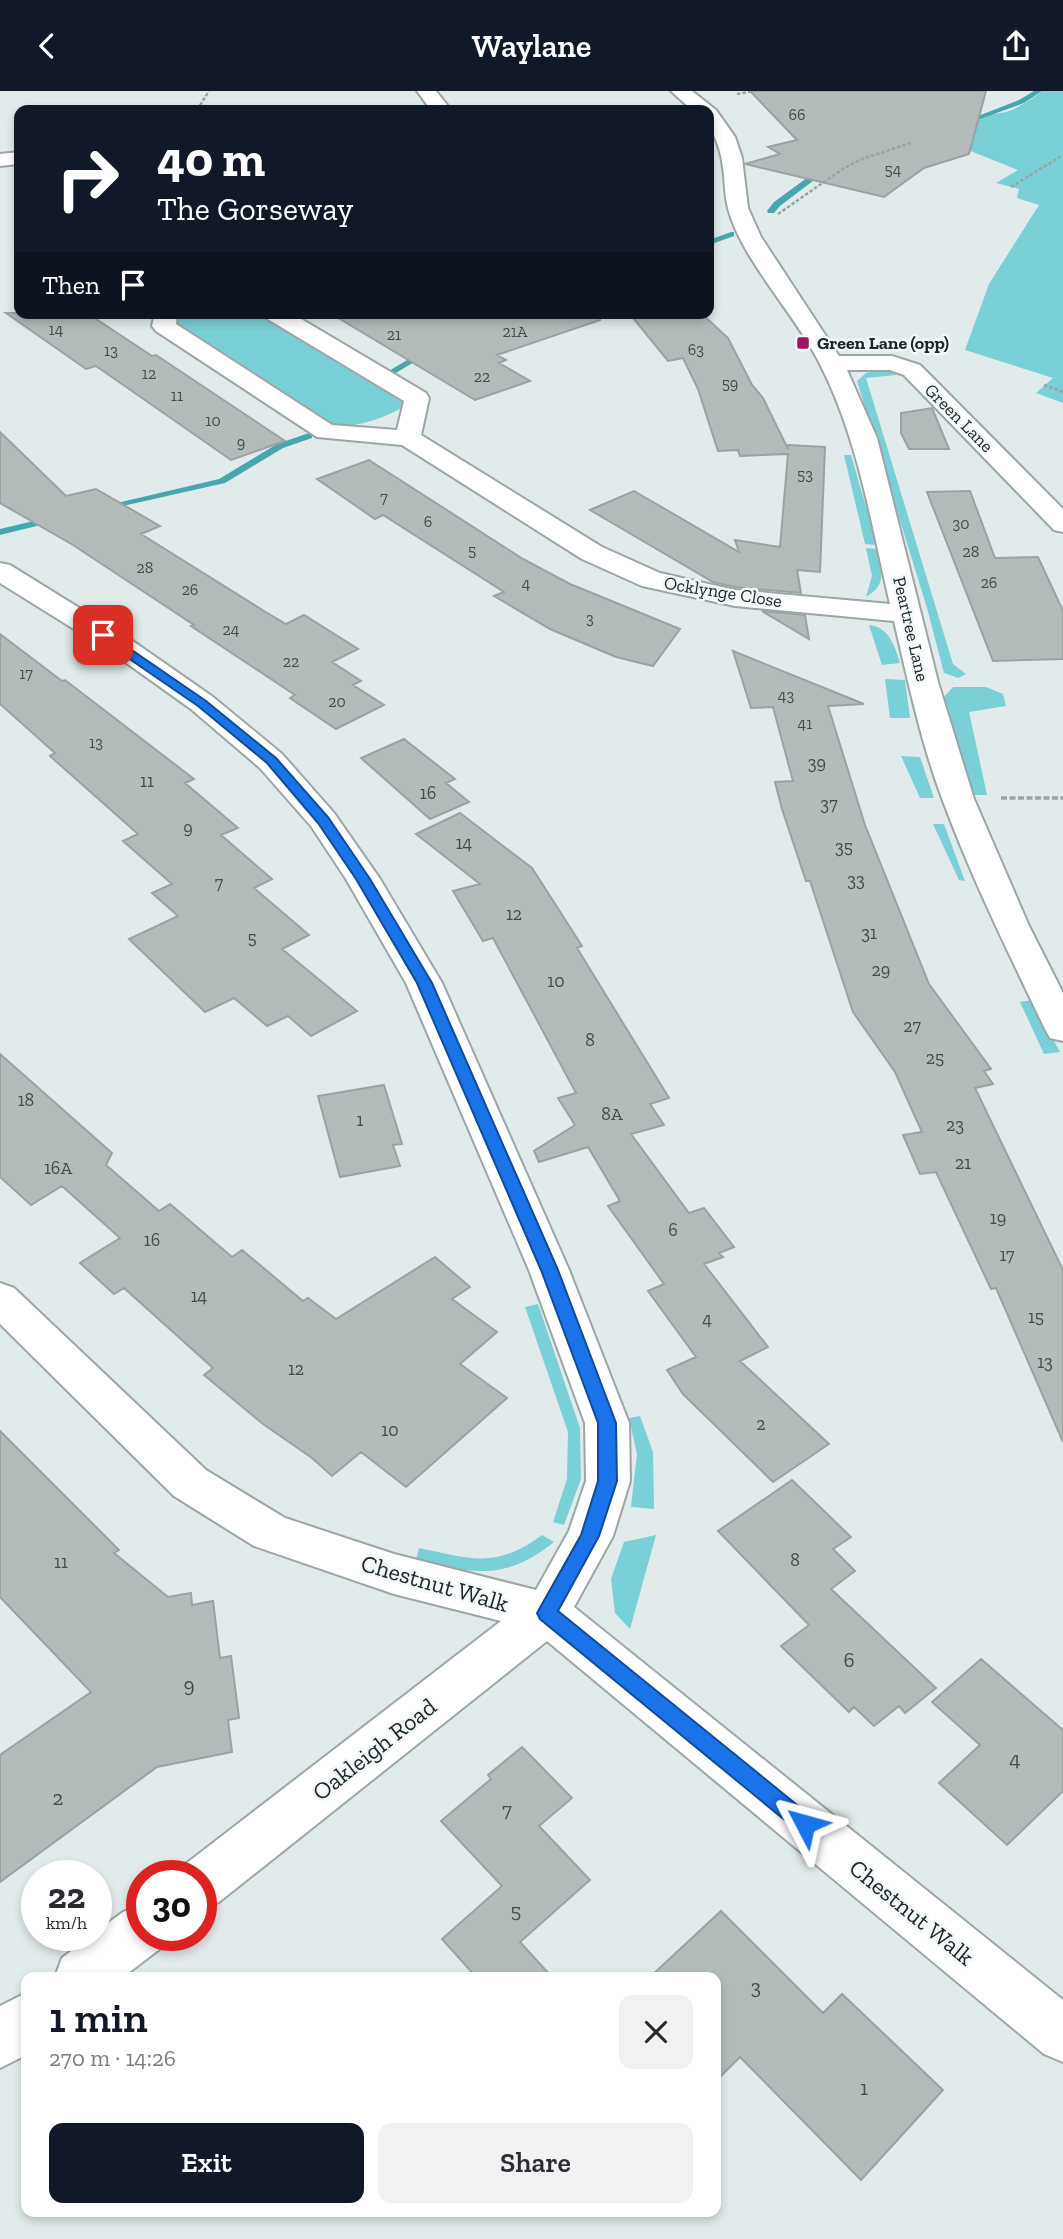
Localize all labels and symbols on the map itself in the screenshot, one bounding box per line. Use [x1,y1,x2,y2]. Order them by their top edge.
house number: 66 [789,105,806,124]
house number: 54 [885,160,902,179]
house number: 14 [49,320,64,339]
house number: 21A [503,322,528,341]
house number: 21 [387,325,401,344]
place label: Green Lane (opp) [817,332,949,354]
marker: Green Lane (opp) [795,335,811,351]
house number: 63 [688,340,704,359]
house number: 13 [104,341,118,360]
house number: 12 [142,364,156,383]
house number: 22 [474,367,490,386]
house number: 59 [722,374,738,393]
street label: Green Lane [920,379,998,457]
house number: 11 [171,386,183,405]
house number: 10 [205,411,221,430]
house number: 9 [237,433,245,452]
house number: 53 [797,465,813,484]
house number: 7 [380,488,388,507]
house number: 6 [424,512,432,531]
house number: 30 [952,514,970,533]
house number: 5 [468,541,476,560]
house number: 28 [963,542,979,561]
house number: 28 [137,558,153,577]
street label: Ocklynge Close [662,572,784,612]
house number: 26 [981,573,997,592]
house number: 4 [522,574,531,593]
street label: Peartree Lane [888,574,934,684]
house number: 26 [182,580,198,599]
pin [73,605,133,665]
house number: 3 [586,609,594,628]
house number: 24 [223,620,240,639]
house number: 22 [283,652,299,671]
house number: 17 [19,664,33,683]
house number: 43 [778,686,794,705]
house number: 20 [328,692,346,711]
house number: 41 [798,714,812,733]
house number: 13 [89,733,103,752]
house number: 39 [808,752,826,774]
house number: 11 [140,770,154,792]
house number: 16 [420,782,436,804]
house number: 37 [820,793,838,815]
house number: 9 [183,817,193,839]
house number: 14 [456,832,473,854]
house number: 35 [835,836,853,858]
house number: 33 [847,869,865,891]
house number: 7 [215,872,224,894]
house number: 12 [506,903,522,925]
house number: 31 [861,922,877,944]
house number: 5 [247,927,257,949]
house number: 29 [872,959,890,981]
house number: 10 [547,970,565,992]
house number: 27 [903,1015,921,1037]
house number: 8 [585,1029,595,1051]
house number: 25 [926,1047,944,1069]
house number: 18 [18,1089,34,1111]
house number: 8A [601,1103,623,1125]
house number: 1 [357,1109,364,1131]
house number: 23 [946,1114,964,1136]
house number: 21 [955,1152,971,1174]
house number: 16A [44,1157,72,1179]
house number: 19 [990,1207,1006,1229]
house number: 6 [668,1219,678,1241]
house number: 16 [144,1229,160,1251]
house number: 17 [999,1244,1015,1266]
house number: 14 [191,1285,208,1307]
house number: 15 [1028,1306,1044,1328]
house number: 4 [702,1308,712,1330]
house number: 13 [1037,1351,1053,1373]
house number: 12 [288,1358,304,1380]
house number: 2 [756,1413,766,1435]
house number: 10 [381,1419,399,1441]
street label: Chestnut Walk [358,1548,513,1618]
house number: 8 [790,1549,800,1571]
house number: 11 [54,1551,68,1573]
house number: 6 [843,1647,855,1672]
house number: 9 [183,1672,195,1697]
street label: Oakleigh Road [306,1692,442,1806]
house number: 4 [1009,1746,1021,1771]
house number: 2 [53,1785,63,1810]
position arrow [768,1787,842,1861]
house number: 7 [502,1797,512,1822]
street label: Chestnut Walk [844,1853,981,1971]
speed limit sign: 30 [126,1860,217,1951]
house number: 5 [511,1898,521,1923]
house number: 3 [751,1974,761,1999]
house number: 1 [860,2075,868,2100]

